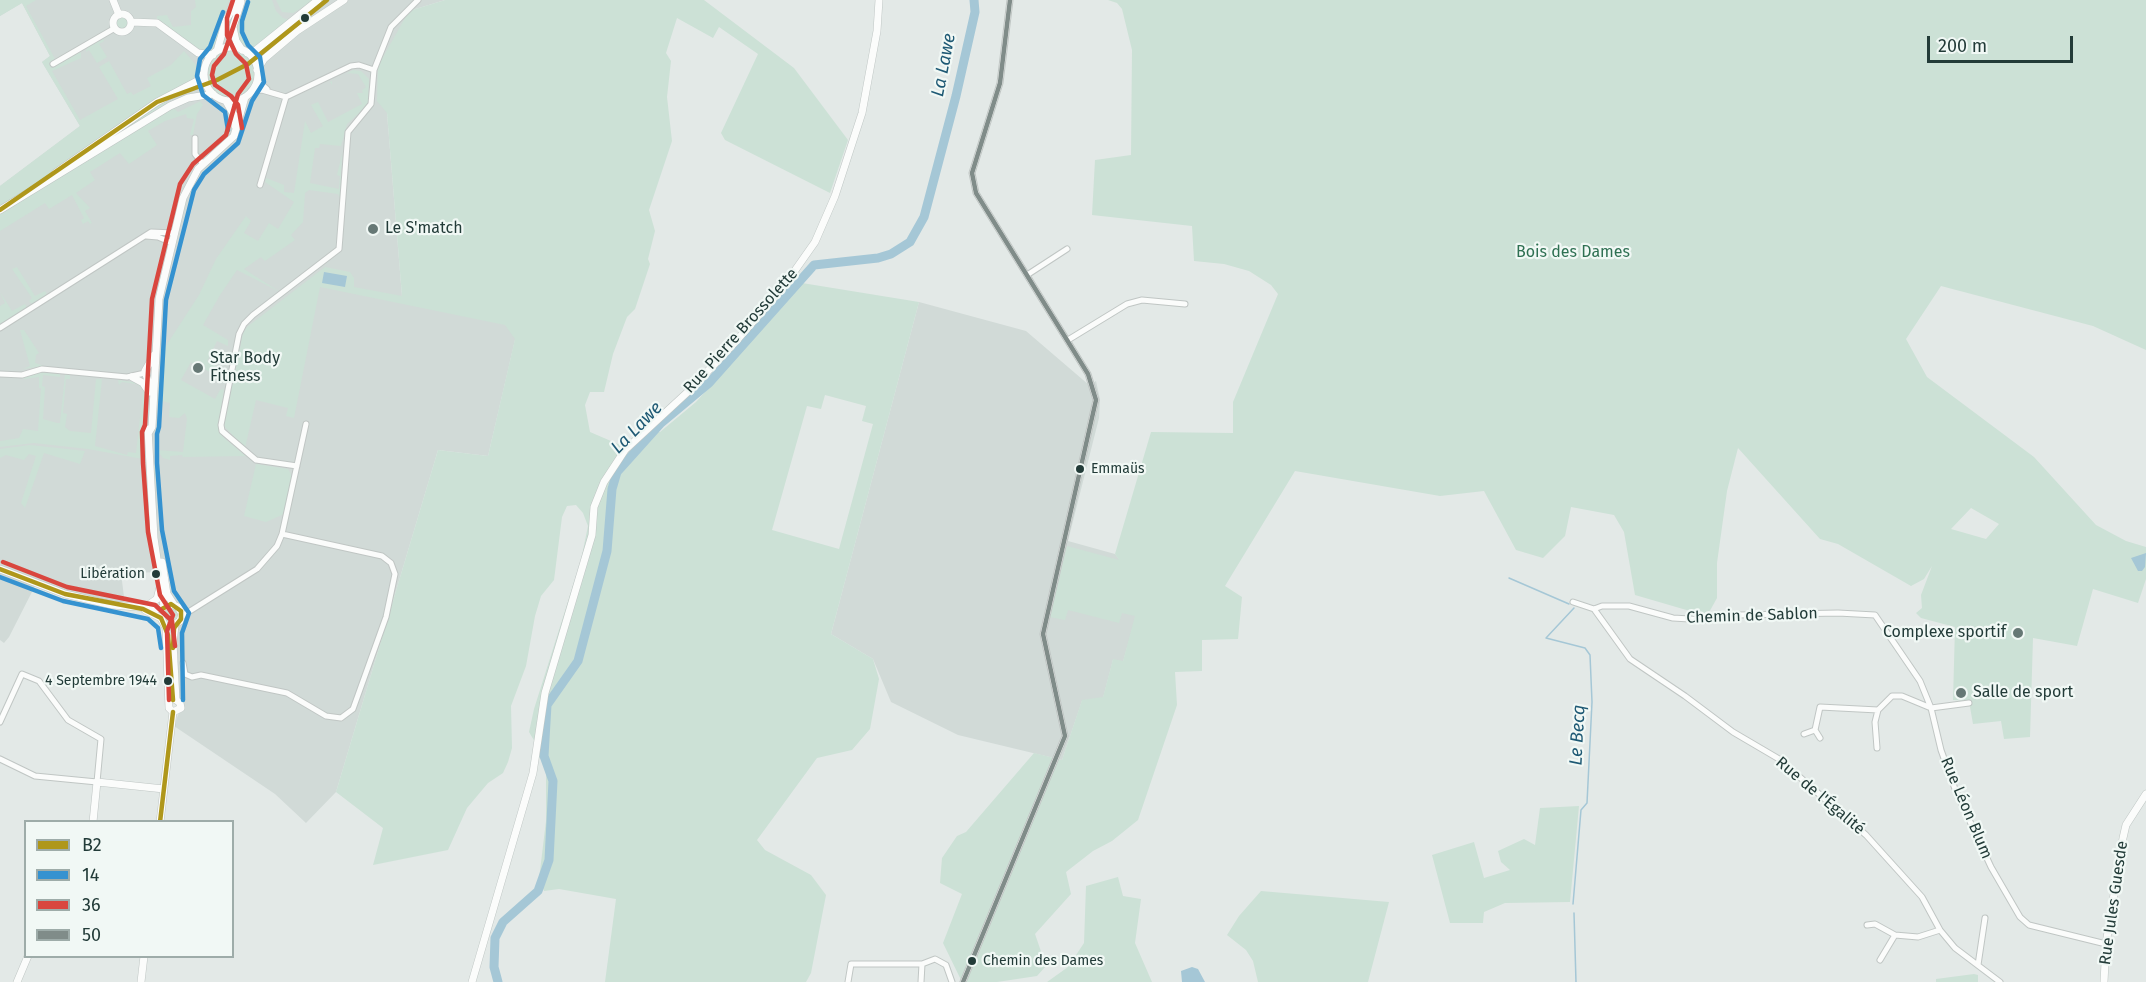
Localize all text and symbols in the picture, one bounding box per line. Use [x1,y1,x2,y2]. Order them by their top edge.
unlabelled marker [299,12,311,24]
scale bar [1930,24,2076,62]
water label: La Lawe [927,31,961,99]
text: 200 m [1938,35,1987,57]
place label: Le S'match [385,219,463,239]
marker: Le S'match [366,222,380,236]
park label: Bois des Dames [1516,243,1630,263]
street label: Rue Pierre Brossolette [680,265,802,397]
place label: Star Body Fitness [210,349,280,387]
marker: Star Body Fitness [191,361,205,375]
water label: La Lawe [607,397,667,459]
place label: Emmaüs [1091,461,1145,477]
marker: Emmaüs [1074,463,1086,475]
place label: Libération [80,566,145,582]
marker: Libération [150,568,162,580]
street label: Chemin de Sablon [1686,604,1818,628]
place label: Complexe sportif [1883,623,2006,643]
marker: Complexe sportif [2011,626,2025,640]
place label: 4 Septembre 1944 [45,673,157,689]
marker: 4 Septembre 1944 [162,675,174,687]
place label: Salle de sport [1973,683,2073,703]
marker: Salle de sport [1954,686,1968,700]
water label: Le Becq [1566,704,1590,766]
street label: Rue de l'Égalité [1771,753,1869,839]
street label: Rue Léon Blum [1936,754,1996,862]
legend [24,820,234,958]
text: B2 [82,834,102,856]
street label: Rue Jules Guesde [2096,840,2132,966]
text: 14 [82,864,99,886]
text: 36 [82,894,101,916]
text: 50 [82,924,101,946]
place label: Chemin des Dames [983,953,1103,969]
marker: Chemin des Dames [966,955,978,967]

